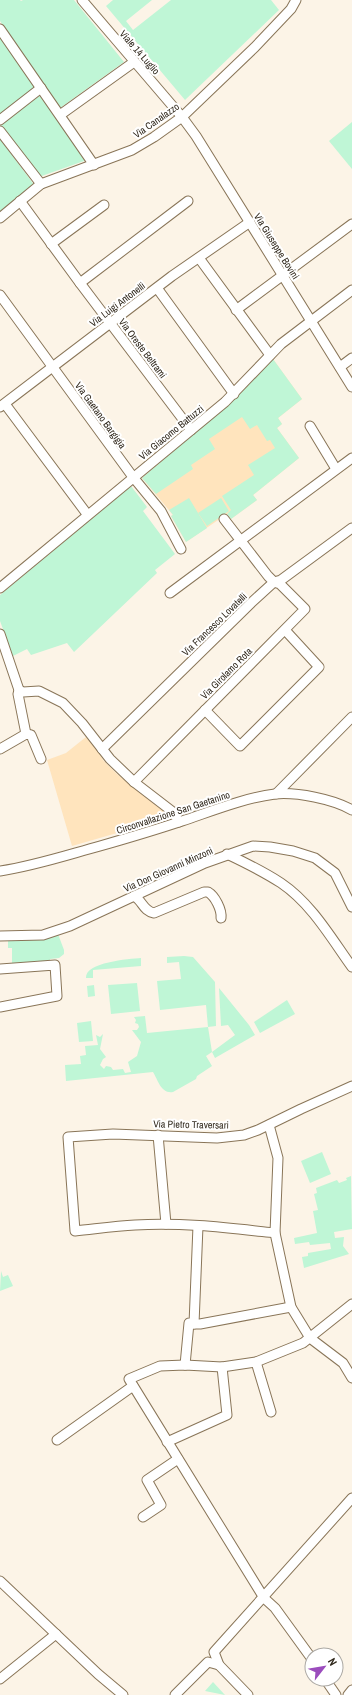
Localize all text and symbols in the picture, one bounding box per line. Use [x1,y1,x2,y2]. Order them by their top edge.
street label: Viale 14 Luglio [117,27,163,78]
street label: Via Canalazzo [131,100,182,141]
street label: Via Giuseppe Bovini [251,211,302,282]
street label: Via Luigi Antonelli [87,279,148,330]
street label: Via Oreste Beltrami [116,316,169,381]
street label: Via Gaetano Bargigia [72,379,129,451]
street label: Via Giacomo Battuzzi [136,402,206,462]
street label: Via Francesco Lovatelli [179,590,250,659]
street label: Via Girolamo Rota [198,644,255,702]
street label: Circonvallazione San Gaetanino [115,788,232,837]
street label: Via Don Giovanni Minzoni [121,844,215,895]
street label: Via Pietro Traversari [153,1117,229,1132]
north arrow [304,1647,344,1687]
text: N [325,1655,340,1668]

